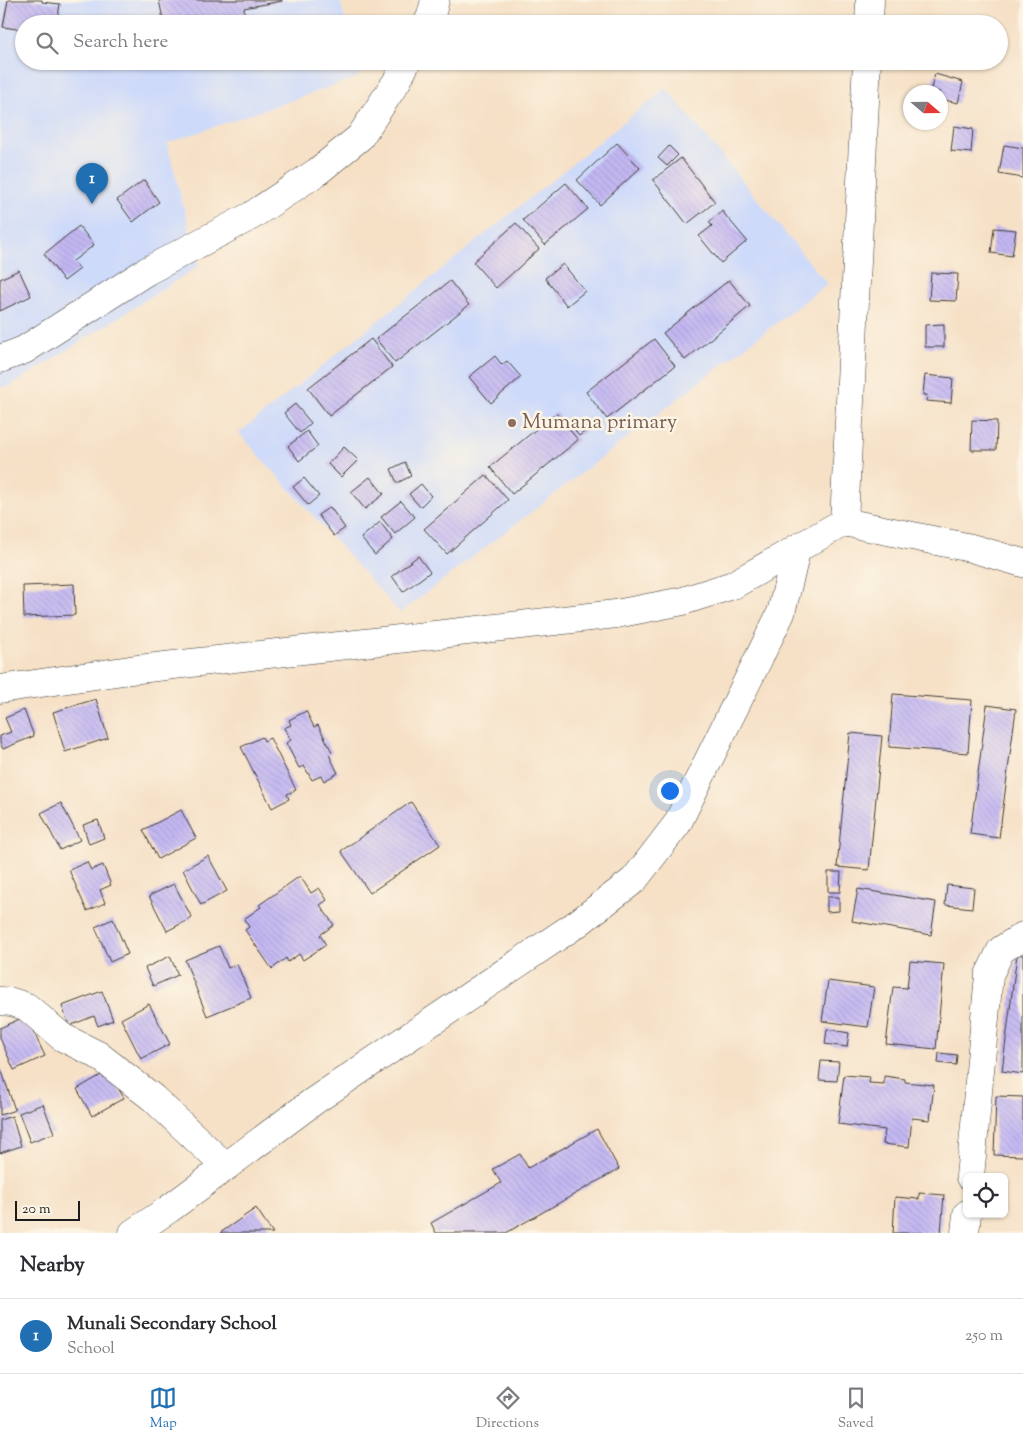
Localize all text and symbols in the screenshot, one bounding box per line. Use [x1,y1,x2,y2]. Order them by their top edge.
search box [15,15,1008,70]
icon: search [33,29,61,57]
text: Search here [73,29,168,56]
north arrow [903,85,948,130]
pin: 1 [76,163,108,204]
place label: Mumana primary [522,408,678,438]
marker: Mumana primary [506,417,518,429]
your location [657,778,683,804]
map controls [963,1173,1008,1218]
button: locate [963,1173,1008,1218]
scale bar [15,1198,80,1221]
text: 20 m [22,1200,51,1220]
text: Nearby [20,1251,85,1281]
text: Munali Secondary School [67,1311,277,1338]
text: 1 [33,1325,39,1348]
text: 250 m [965,1325,1003,1348]
text: School [67,1338,115,1361]
tab: Map [149,1384,177,1434]
tab: Directions [476,1384,539,1434]
tab: Saved [838,1384,874,1434]

